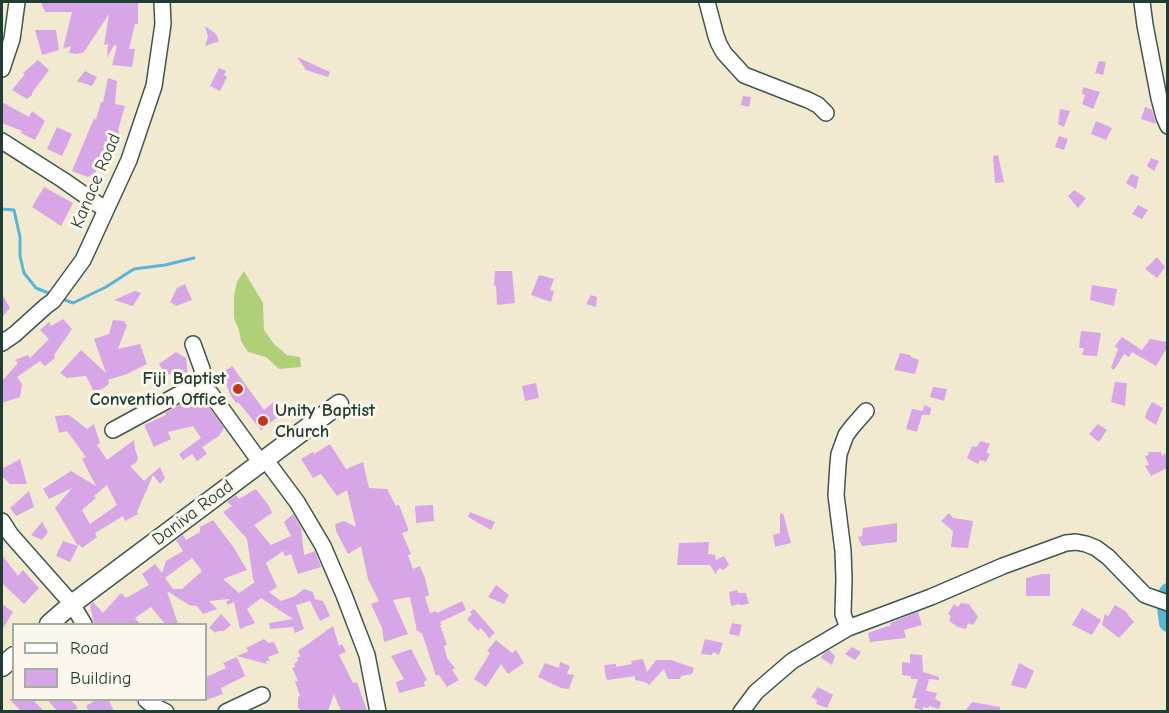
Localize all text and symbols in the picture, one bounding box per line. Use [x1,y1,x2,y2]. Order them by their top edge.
street label: Kanace Road [66,130,126,232]
place label: Fiji Baptist Convention Office [90,368,226,410]
marker: Fiji Baptist Convention Office [231,382,245,396]
place label: Unity Baptist Church [275,400,375,442]
marker: Unity Baptist Church [256,414,270,428]
street label: Daniva Road [148,475,238,551]
legend [12,623,207,701]
text: Road [70,638,109,659]
text: Building [70,668,132,689]

